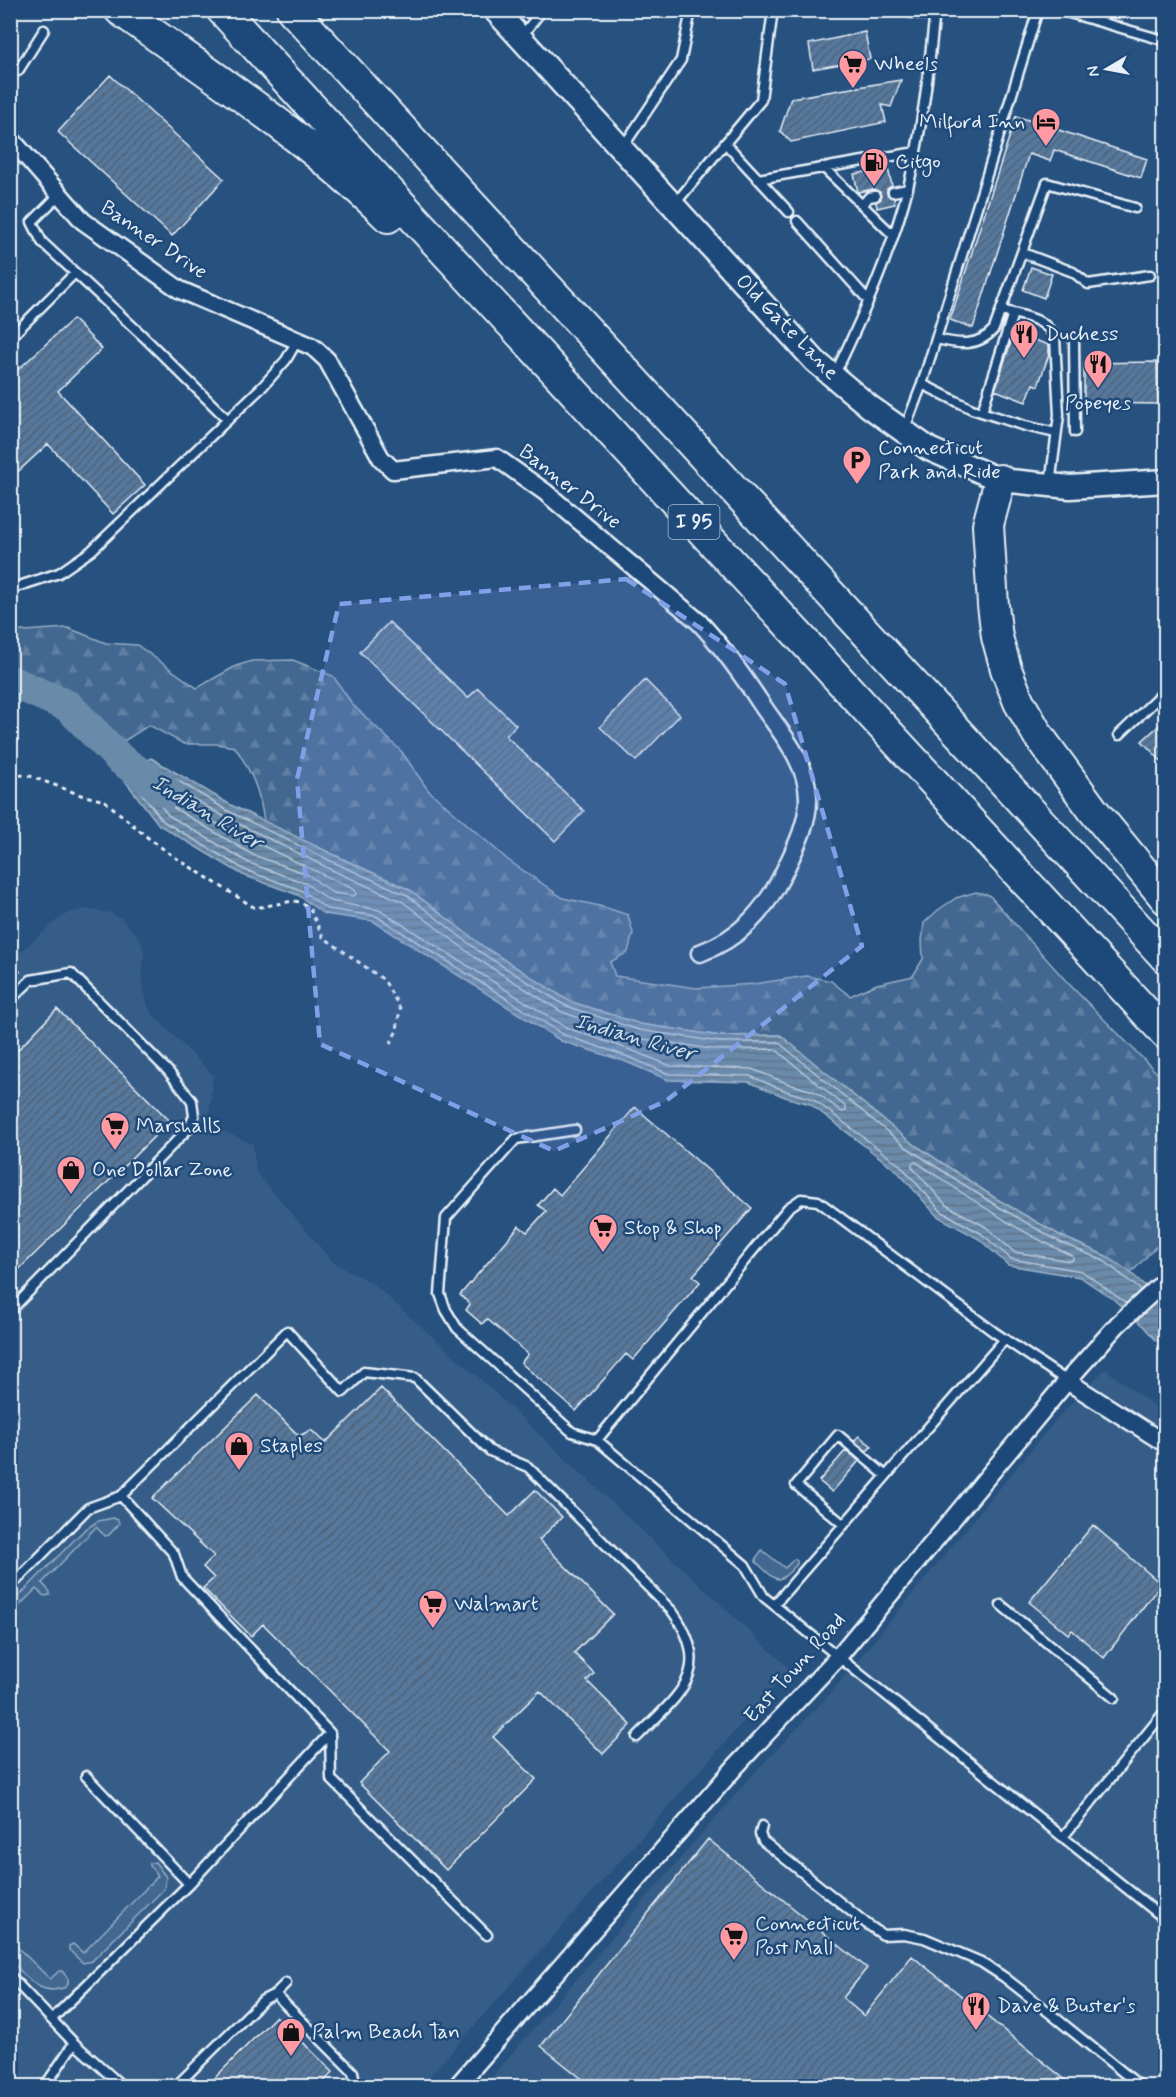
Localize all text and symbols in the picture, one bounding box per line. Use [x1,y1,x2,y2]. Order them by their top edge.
north arrow [1077,39,1137,99]
supermarket icon: Wheels [837,48,869,90]
place label: Wheels [874,50,938,78]
text: N [1082,64,1105,78]
hotel icon: Milford Inn [1030,106,1062,148]
place label: Milford Inn [919,108,1025,138]
fuel station icon: Citgo [858,146,890,188]
place label: Citgo [895,148,941,177]
street label: Banner Drive [95,194,213,286]
street label: Old Gate Lane [729,268,845,386]
restaurant icon: Duchess [1008,318,1040,360]
place label: Duchess [1045,320,1119,348]
restaurant icon: Popeyes [1082,348,1114,390]
place label: Popeyes [1065,389,1131,417]
place label: Connecticut Park and Ride [878,434,1001,486]
street label: Banner Drive [513,438,627,536]
parking icon: Connecticut Park and Ride [841,444,873,486]
road number: I 95 [668,505,720,539]
water label: Indian River [147,769,270,858]
water label: Indian River [572,1007,701,1069]
supermarket icon: Marshalls [99,1110,131,1152]
place label: Marshalls [136,1112,221,1140]
shop icon: One Dollar Zone [55,1154,87,1196]
place label: One Dollar Zone [92,1156,233,1184]
supermarket icon: Stop & Shop [587,1212,619,1254]
place label: Stop & Shop [624,1214,722,1242]
shop icon: Staples [223,1430,255,1472]
place label: Staples [260,1432,323,1460]
supermarket icon: Walmart [417,1588,449,1630]
place label: Walmart [454,1590,539,1618]
street label: East Town Road [738,1607,852,1729]
place label: Connecticut Post Mall [755,1910,860,1962]
supermarket icon: Connecticut Post Mall [718,1920,750,1962]
restaurant icon: Dave & Buster's [960,1990,992,2032]
place label: Dave & Buster's [997,1992,1136,2020]
shop icon: Palm Beach Tan [275,2016,307,2058]
place label: Palm Beach Tan [312,2018,460,2046]

